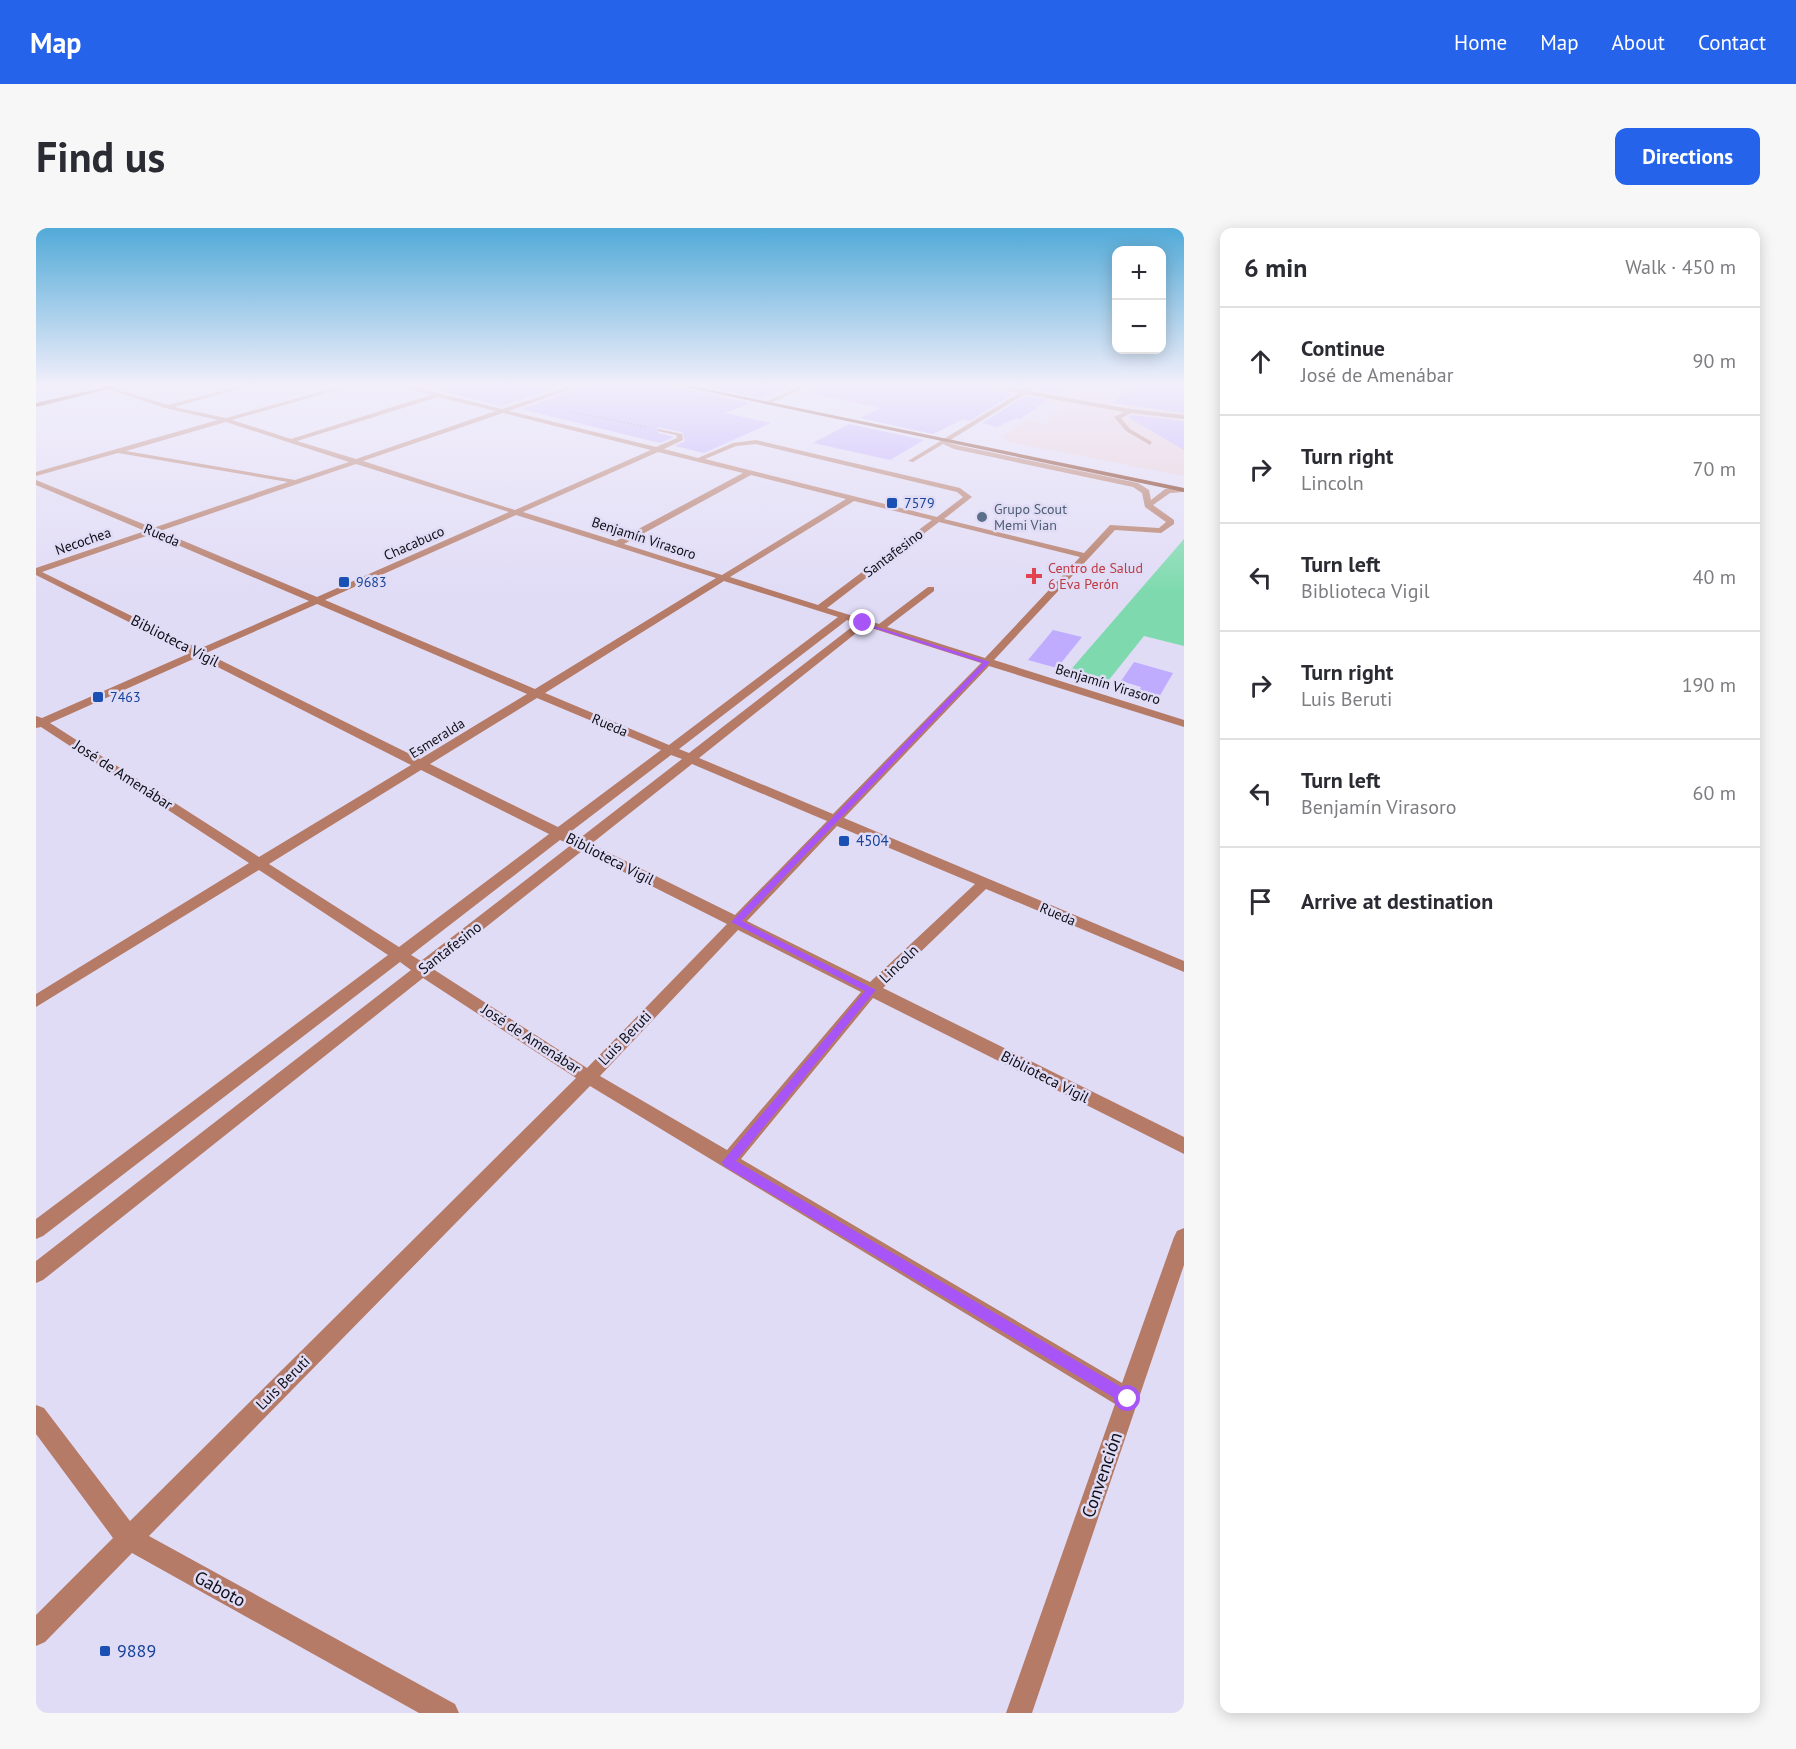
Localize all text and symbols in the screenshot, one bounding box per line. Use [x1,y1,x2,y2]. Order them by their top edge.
text: Map [30,24,81,61]
text: Home [1454,29,1507,56]
text: Map [1540,29,1579,56]
text: About [1612,29,1665,56]
text: Contact [1698,29,1766,56]
button: Directions [1615,128,1760,185]
text: Find us [36,129,165,184]
map controls [1112,246,1166,354]
button: + [1112,246,1166,300]
text: 6 min [1244,251,1307,284]
text: Walk · 450 m [1625,254,1736,280]
button: − [1112,300,1166,354]
text: Continue [1301,334,1385,362]
icon: ahead [1244,345,1277,378]
text: 90 m [1693,348,1736,374]
text: José de Amenábar [1301,362,1454,388]
text: Turn right [1301,442,1393,470]
icon: right [1244,453,1277,486]
text: 70 m [1693,456,1736,482]
text: Lincoln [1301,470,1364,496]
place label: 7579 [904,494,935,512]
marker: 7579 [885,496,899,510]
place label: Grupo Scout Memi Vian [994,500,1067,534]
marker: Grupo Scout Memi Vian [975,510,989,524]
street label: Benjamín Virasoro [589,513,699,563]
street label: Rueda [141,519,183,551]
street label: Chacabuco [381,522,447,564]
street label: Necochea [53,523,113,559]
street label: Santafesino [860,525,926,581]
text: Turn left [1301,550,1381,578]
place label: Centro de Salud 6 Eva Perón [1048,559,1143,593]
icon: left [1244,561,1277,594]
text: 40 m [1693,564,1736,590]
marker: Centro de Salud 6 Eva Perón [1025,567,1043,585]
place label: 9683 [356,573,387,591]
marker: 9683 [337,575,351,589]
text: Biblioteca Vigil [1301,578,1430,604]
route end [849,609,875,635]
street label: Biblioteca Vigil [128,610,223,671]
text: Turn right [1301,658,1393,686]
street label: Benjamín Virasoro [1053,659,1163,709]
icon: right [1244,669,1277,702]
text: 190 m [1682,672,1736,698]
text: Luis Beruti [1301,686,1392,712]
place label: 7463 [110,688,141,706]
marker: 7463 [91,690,105,704]
street label: Rueda [589,709,631,741]
street label: Esmeralda [406,714,468,762]
street label: José de Amenábar [69,735,176,814]
text: Turn left [1301,766,1381,794]
icon: left [1244,777,1277,810]
text: 60 m [1693,780,1736,806]
text: Benjamín Virasoro [1301,794,1456,820]
street label: Biblioteca Vigil [563,828,658,889]
place label: 4504 [856,831,889,850]
marker: 4504 [837,834,851,848]
icon: arrive [1244,885,1277,918]
text: Arrive at destination [1301,887,1493,915]
street label: Rueda [1037,898,1079,930]
street label: Santafesino [414,917,485,978]
street label: Lincoln [875,940,922,987]
street label: José de Amenábar [477,999,584,1078]
street label: Luis Beruti [594,1006,655,1069]
street label: Biblioteca Vigil [998,1046,1093,1107]
street label: Luis Beruti [252,1352,314,1414]
route start [1114,1385,1140,1411]
street label: Convención [1076,1429,1127,1521]
street label: Gaboto [191,1565,250,1612]
place label: 9889 [117,1639,156,1662]
marker: 9889 [98,1644,112,1658]

